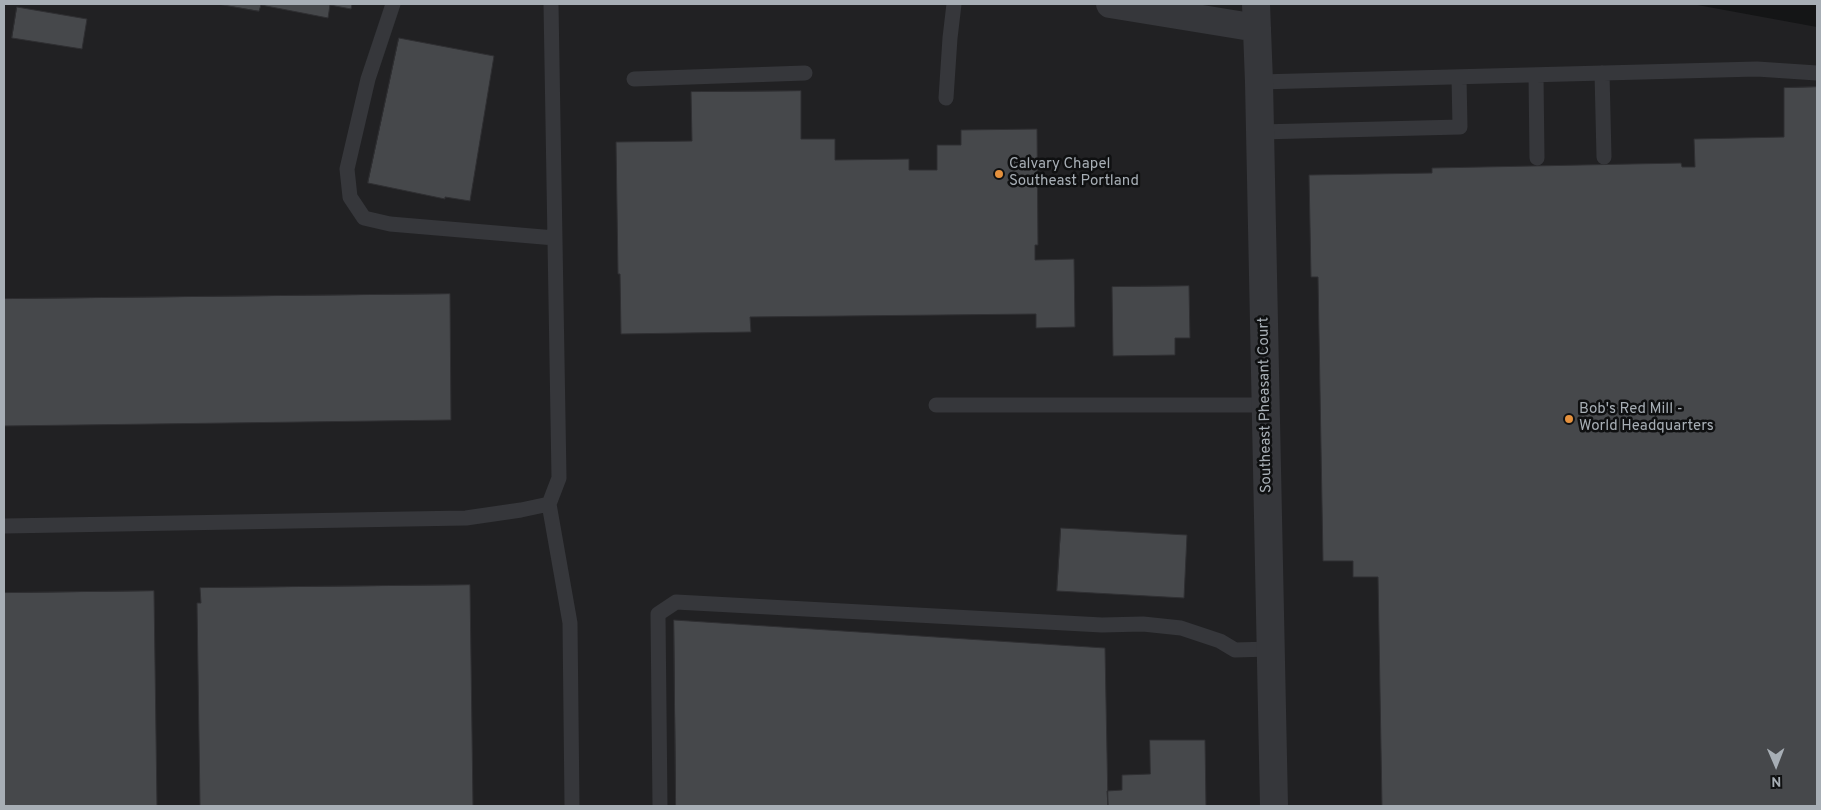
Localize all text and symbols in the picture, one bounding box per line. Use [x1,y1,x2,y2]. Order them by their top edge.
place label: Calvary Chapel Southeast Portland [1009,156,1139,191]
marker: Calvary Chapel Southeast Portland [993,168,1005,180]
street label: Southeast Pheasant Court [1255,317,1277,493]
place label: Bob's Red Mill - World Headquarters [1579,401,1714,436]
marker: Bob's Red Mill - World Headquarters [1563,413,1575,425]
north arrow [1751,740,1801,790]
text: N [1771,772,1781,789]

